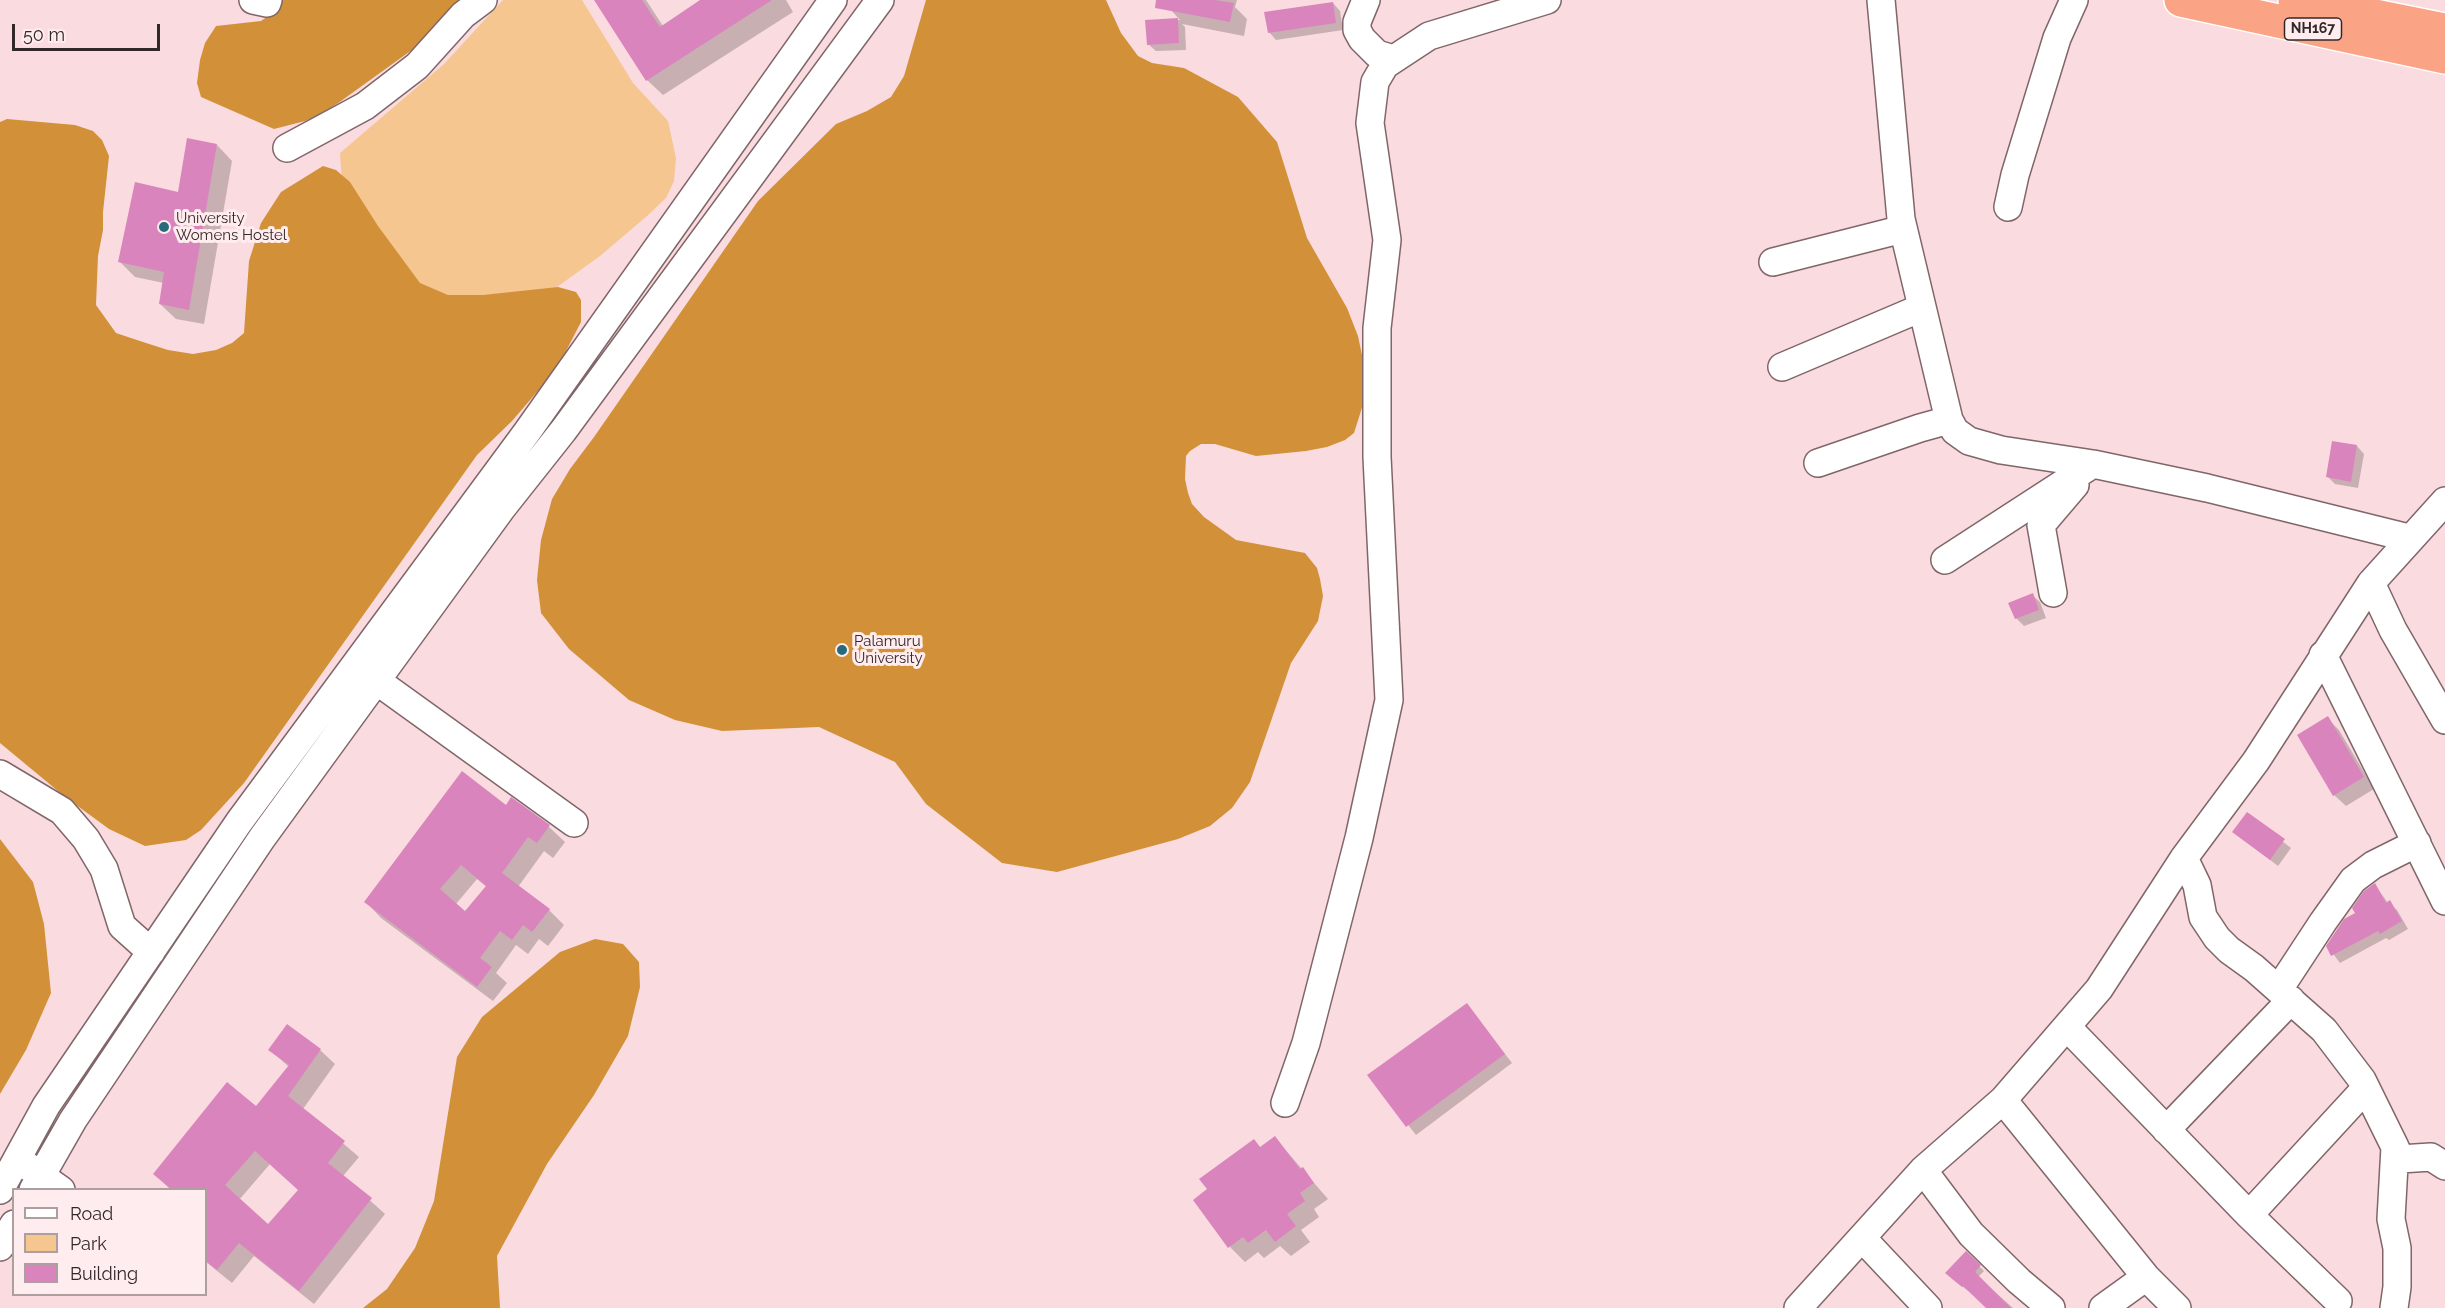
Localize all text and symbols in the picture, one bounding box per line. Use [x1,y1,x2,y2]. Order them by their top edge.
scale bar [15,12,164,50]
road number: NH167 [2284,18,2342,40]
text: 50 m [23,24,65,45]
place label: University Womens Hostel [176,209,287,244]
marker: University Womens Hostel [157,220,171,234]
place label: Palamuru University [854,632,923,667]
marker: Palamuru University [835,643,849,657]
legend [12,1188,207,1296]
text: Road [70,1203,113,1224]
text: Park [70,1233,107,1254]
text: Building [70,1263,138,1284]

